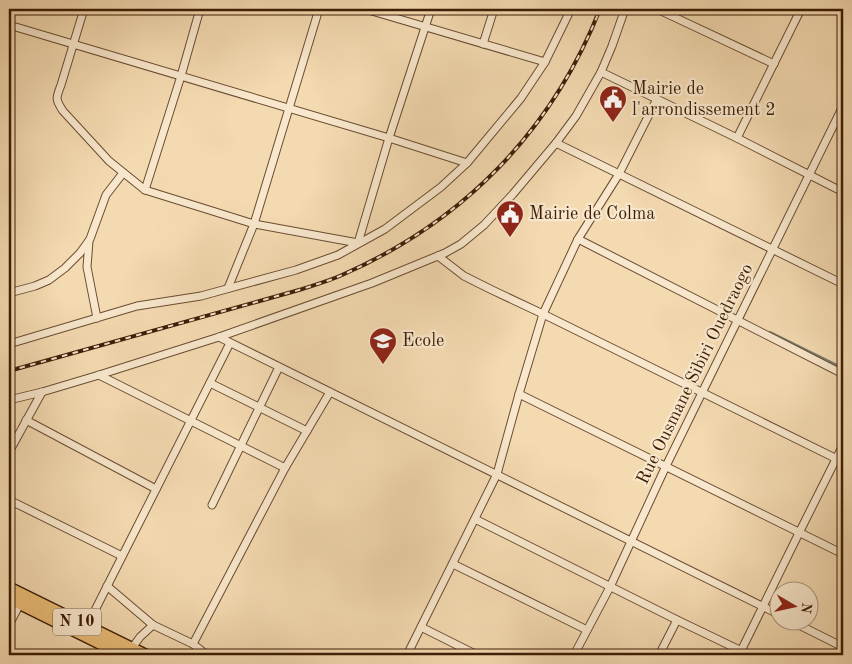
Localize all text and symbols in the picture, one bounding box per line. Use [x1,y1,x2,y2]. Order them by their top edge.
place label: Mairie de l'arrondissement 2 [632,80,776,119]
public building icon: Mairie de l'arrondissement 2 [598,84,628,123]
public building icon: Mairie de Colma [495,199,525,238]
place label: Mairie de Colma [529,205,655,223]
street label: Rue Ousmane Sibiri Ouedraogo [634,261,756,487]
school or university icon: Ecole [368,326,398,365]
place label: Ecole [402,332,444,350]
north arrow [770,582,820,632]
text: N [798,601,814,615]
road number: N 10 [53,608,101,636]

